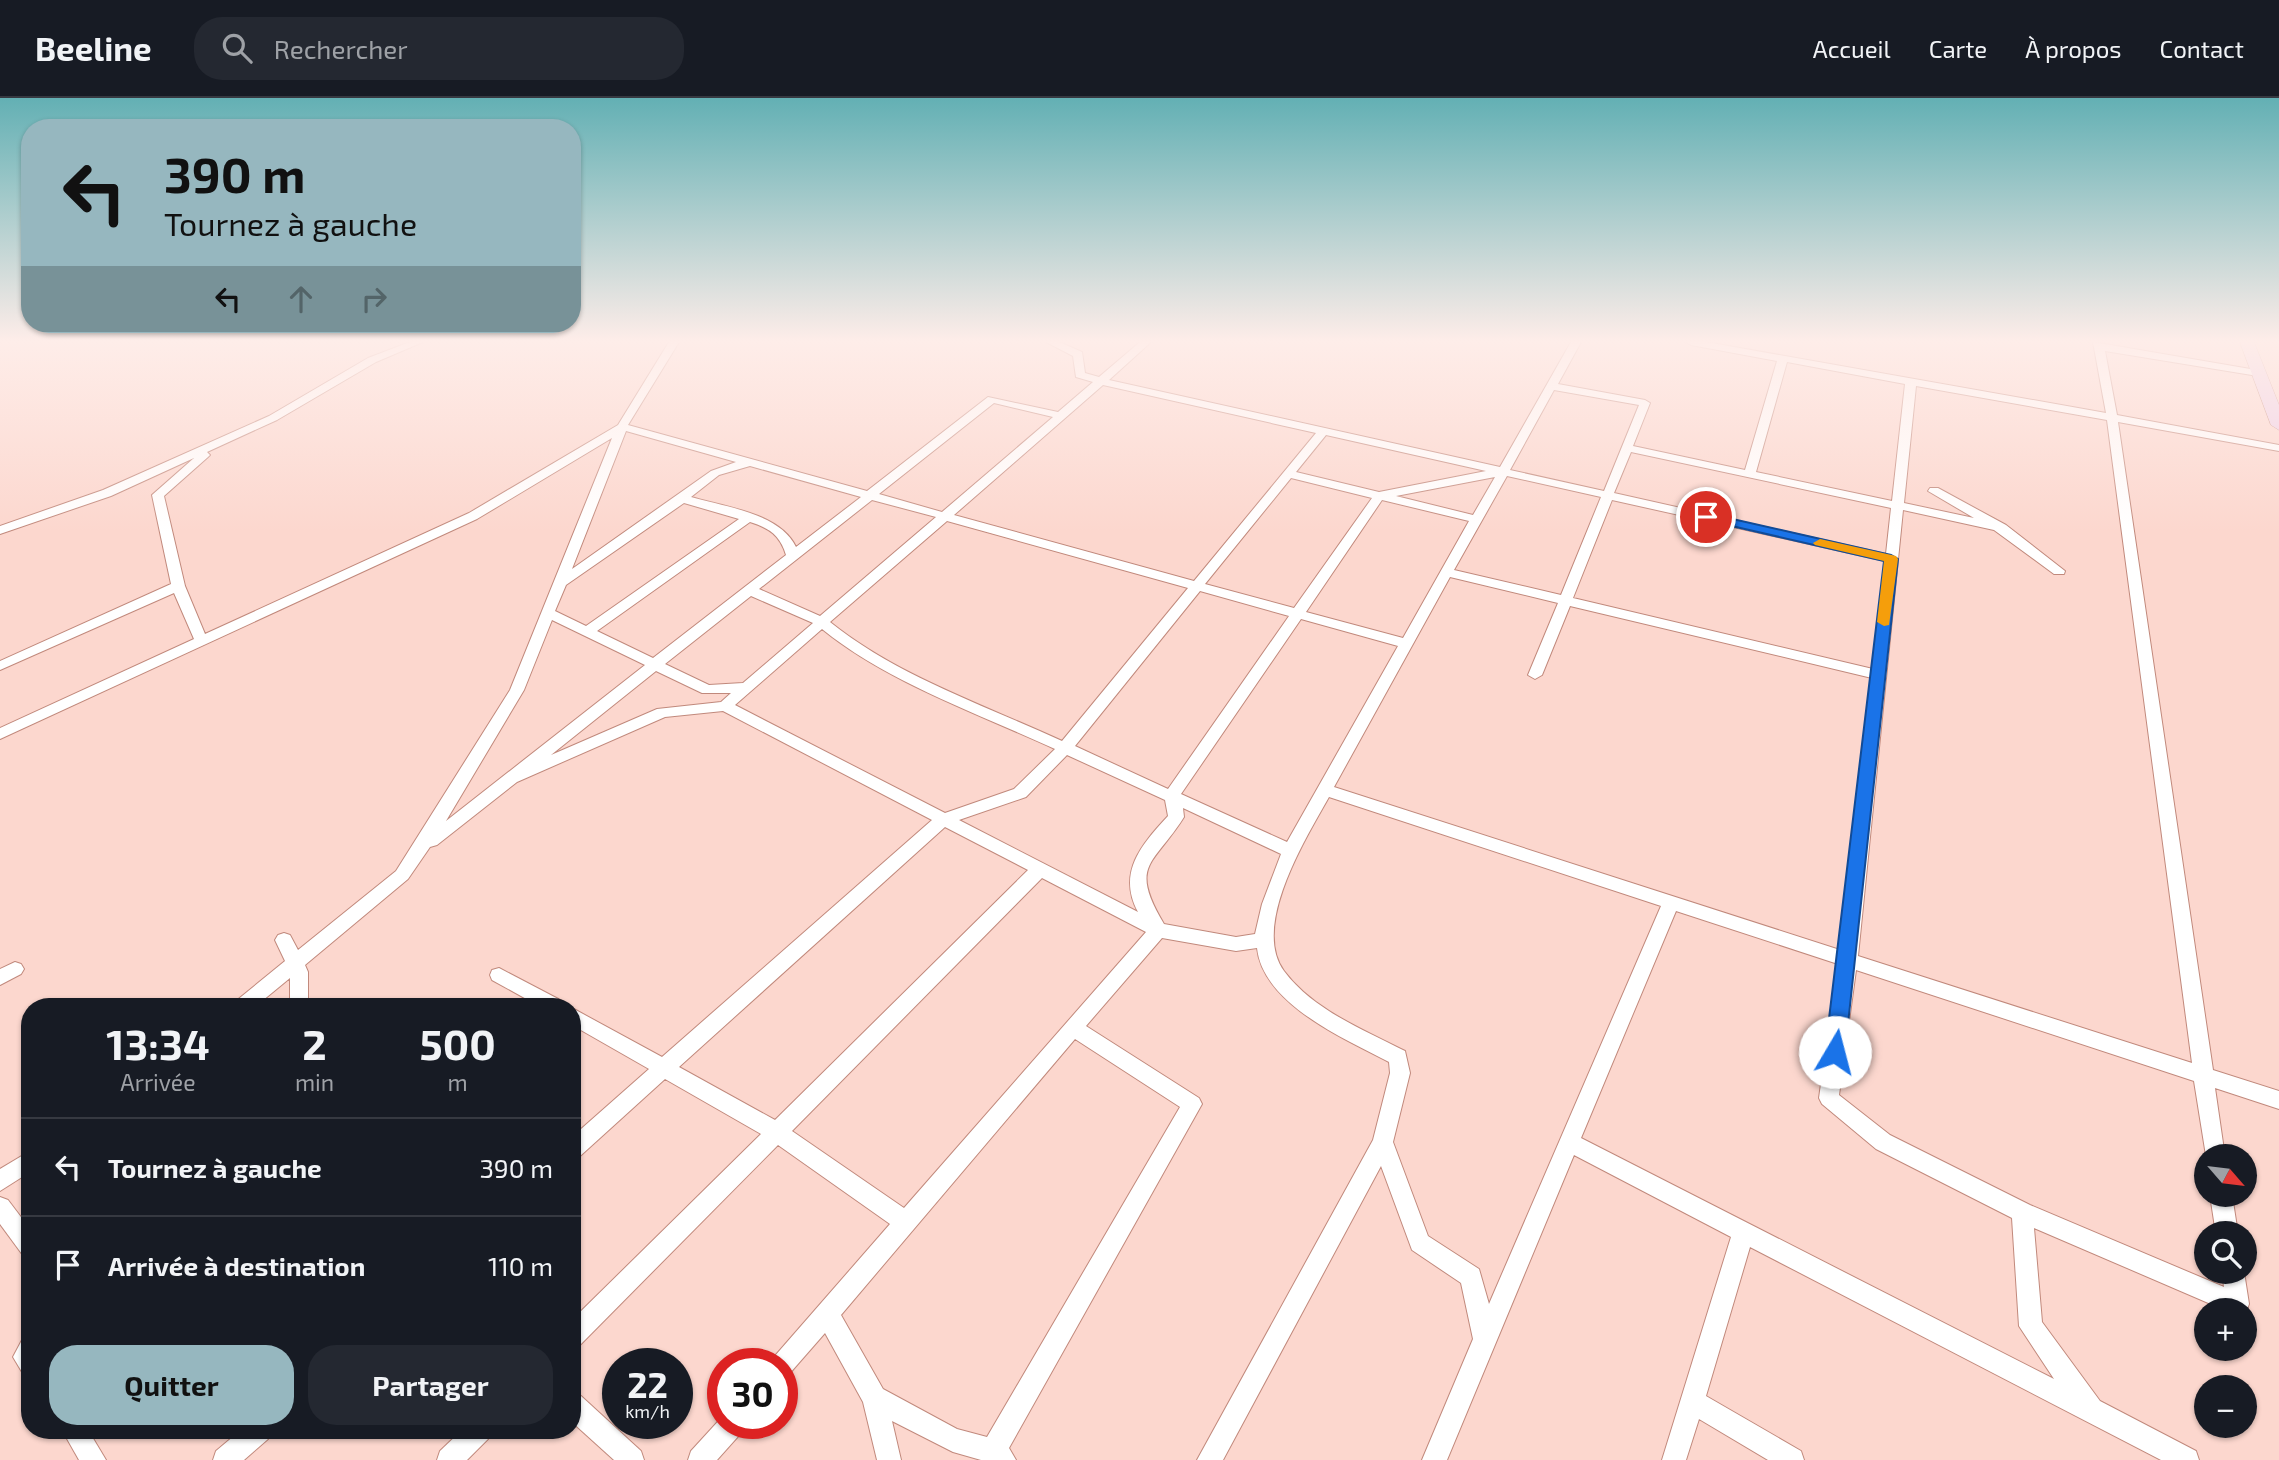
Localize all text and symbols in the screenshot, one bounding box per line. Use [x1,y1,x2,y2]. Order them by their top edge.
search box [194,17,684,80]
text: Beeline [35,28,152,68]
icon: search [218,29,256,67]
text: Rechercher [274,33,408,64]
text: Accueil [1813,34,1891,63]
text: Carte [1929,34,1987,63]
text: À propos [2025,34,2122,63]
text: Contact [2160,34,2244,63]
text: 390 m [164,144,305,203]
icon: left [49,147,140,238]
text: Tournez à gauche [164,204,417,242]
icon: left [209,280,247,318]
icon: ahead [282,280,320,318]
icon: right [355,280,393,318]
pin [1676,487,1736,547]
icon: arrive [1687,498,1725,536]
position arrow [1798,1015,1872,1089]
text: 13:34 [106,1018,210,1068]
text: 2 [302,1018,327,1068]
text: 500 [419,1018,496,1068]
text: Arrivée [120,1068,196,1096]
text: min [295,1068,334,1096]
text: m [448,1068,468,1096]
north arrow [2194,1144,2258,1208]
map controls [2194,1144,2257,1438]
icon: left [49,1148,87,1186]
text: Tournez à gauche [108,1152,322,1183]
text: 390 m [479,1152,553,1183]
button: search [2194,1221,2257,1284]
icon: arrive [49,1246,87,1284]
text: Arrivée à destination [108,1250,365,1281]
text: 110 m [488,1250,553,1281]
button: + [2194,1298,2257,1361]
button: Quitter [49,1345,294,1425]
button: Partager [308,1345,553,1425]
speed limit sign: 30 [707,1348,798,1439]
text: 22 [627,1363,668,1405]
button: − [2194,1375,2257,1438]
text: km/h [625,1400,670,1422]

